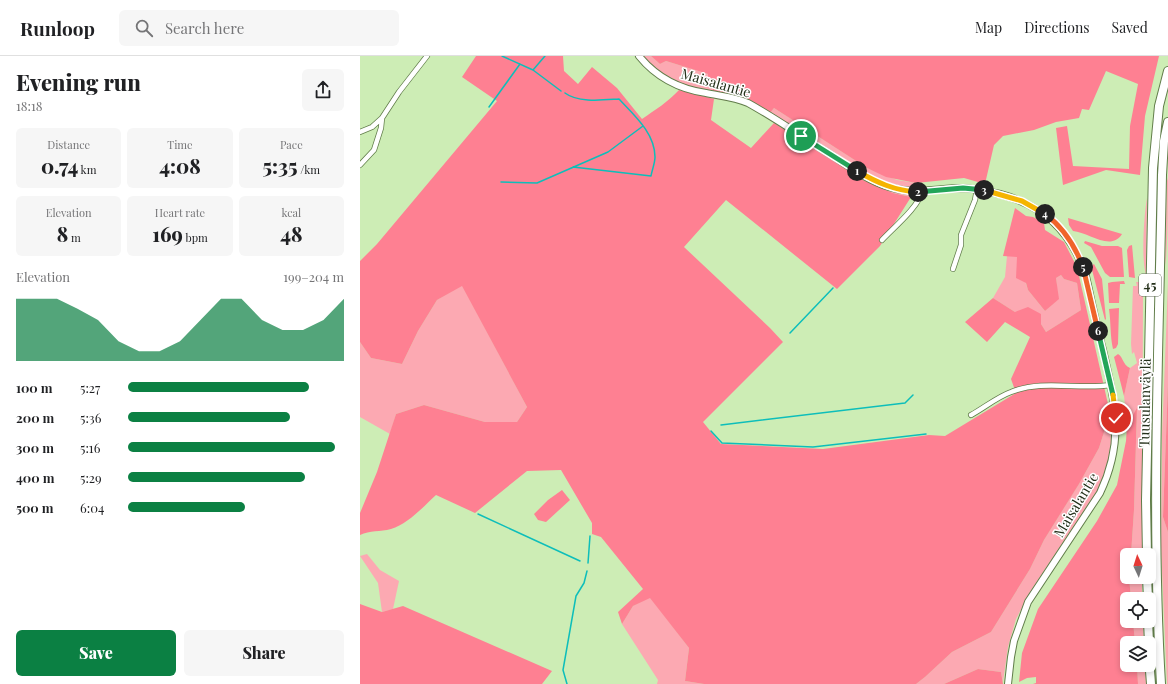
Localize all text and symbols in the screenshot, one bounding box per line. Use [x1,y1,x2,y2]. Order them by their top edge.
search box [119,10,399,46]
text: Runloop [20,15,95,41]
icon: search [133,17,155,39]
text: Search here [165,18,244,38]
text: Map [975,18,1002,37]
text: Directions [1024,18,1090,37]
text: Saved [1112,18,1148,37]
street label: Maisalantie [679,63,753,102]
text: Evening run [16,67,141,97]
button: share [302,69,344,111]
text: 18:18 [16,97,43,114]
pin [784,119,818,153]
icon: arrive [790,125,812,147]
text: Distance [47,137,90,152]
text: Time [167,137,193,152]
text: Pace [280,137,303,152]
text: 0.74 [41,152,78,179]
text: 4:08 [159,152,201,179]
text: 5:35 [263,152,297,179]
pin: 1 [847,161,867,181]
text: km [78,162,96,177]
text: /km [297,162,320,177]
text: 1 [855,163,859,178]
pin: 3 [974,180,994,200]
pin: 2 [908,182,928,202]
text: 3 [981,182,987,197]
text: 2 [915,184,921,199]
pin: 4 [1035,204,1055,224]
text: Elevation [46,205,92,220]
text: Heart rate [155,205,205,220]
text: kcal [281,205,301,220]
text: 4 [1042,206,1048,221]
text: 8 [57,220,68,247]
text: 169 [152,220,183,247]
text: 48 [280,220,302,247]
text: m [68,230,81,245]
text: bpm [183,230,208,245]
pin: 5 [1073,257,1093,277]
text: 5 [1080,259,1086,274]
text: Elevation [16,268,70,285]
text: 199–204 m [283,268,344,285]
road number: 45 [1139,274,1161,296]
pin: 6 [1088,321,1108,341]
text: 6 [1095,323,1101,338]
street label: Tuusulanväylä [1134,358,1155,448]
text: 100 m [16,379,53,396]
text: 5:27 [80,379,100,396]
pin [1099,401,1133,435]
icon: check [1105,407,1127,429]
text: 200 m [16,409,54,426]
text: 5:36 [80,409,101,426]
text: 300 m [16,439,54,456]
text: 5:16 [80,439,100,456]
text: 400 m [16,469,54,486]
text: 5:29 [80,469,102,486]
street label: Maisalantie [1049,469,1102,540]
text: 500 m [16,499,54,516]
text: 6:04 [80,499,104,516]
north arrow [1120,548,1156,584]
map controls [1120,548,1156,672]
button: locate [1120,592,1156,628]
button: Save [16,630,176,676]
button: Share [184,630,344,676]
button: layers [1120,636,1156,672]

